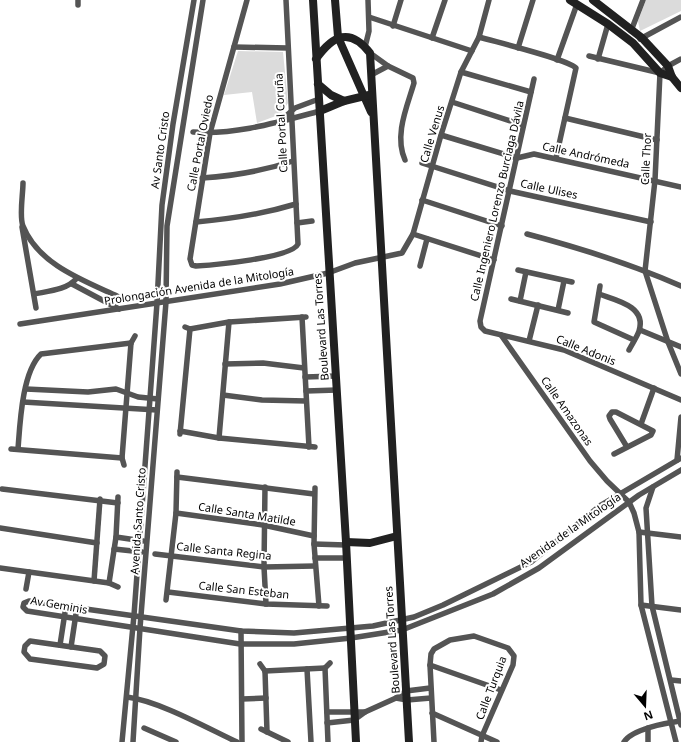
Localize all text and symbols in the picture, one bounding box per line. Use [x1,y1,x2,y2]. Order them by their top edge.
street label: Calle Portal Coruña [270,73,291,173]
street label: Calle Portal Oviedo [183,93,216,193]
street label: Calle Ingeniero Lorenzo Burciaga Dávila [466,99,527,303]
street label: Calle Venus [416,103,447,164]
street label: Av Santo Cristo [147,110,172,190]
street label: Calle Thor [637,132,654,185]
street label: Calle Andrómeda [541,138,631,171]
street label: Calle Ulises [519,175,579,202]
street label: Prolongación Avenida de la Mitología [103,263,295,308]
street label: Boulevard Las Torres [309,273,332,381]
street label: Calle Adonis [554,331,618,368]
street label: Calle Amazonas [538,373,597,448]
street label: Avenida Santo Cristo [126,467,149,575]
street label: Avenida de la Mitología [516,489,623,570]
street label: Calle Santa Matilde [197,498,297,529]
street label: Calle Santa Regina [176,538,272,563]
street label: Calle San Esteban [198,577,290,602]
street label: Boulevard Las Torres [380,586,403,694]
street label: Av Geminis [29,592,89,617]
street label: Calle Turquia [472,654,510,722]
north arrow [625,686,665,726]
text: N [642,707,655,724]

